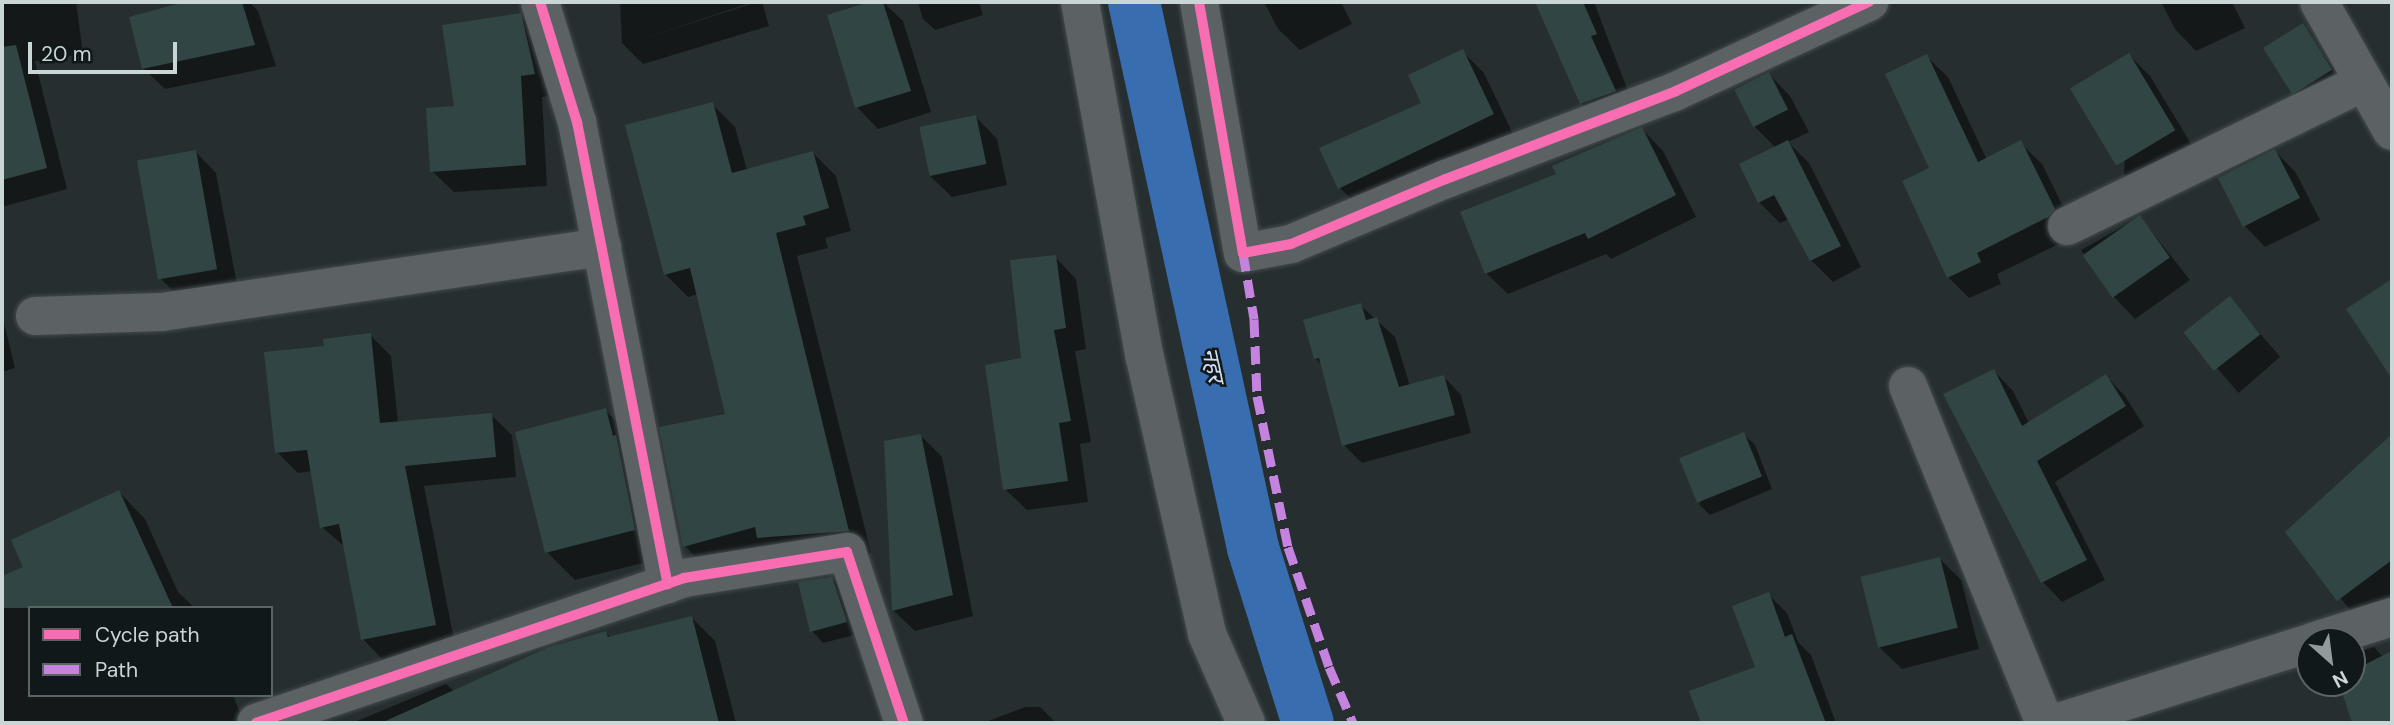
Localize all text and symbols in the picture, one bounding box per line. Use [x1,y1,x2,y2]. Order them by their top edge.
scale bar [32,28,180,72]
text: 20 m [41,40,92,68]
water label: नहर [1196,345,1230,385]
legend [28,606,273,697]
text: Cycle path [95,621,200,649]
north arrow [2296,627,2366,697]
text: Path [95,656,138,684]
text: N [2328,665,2352,694]

